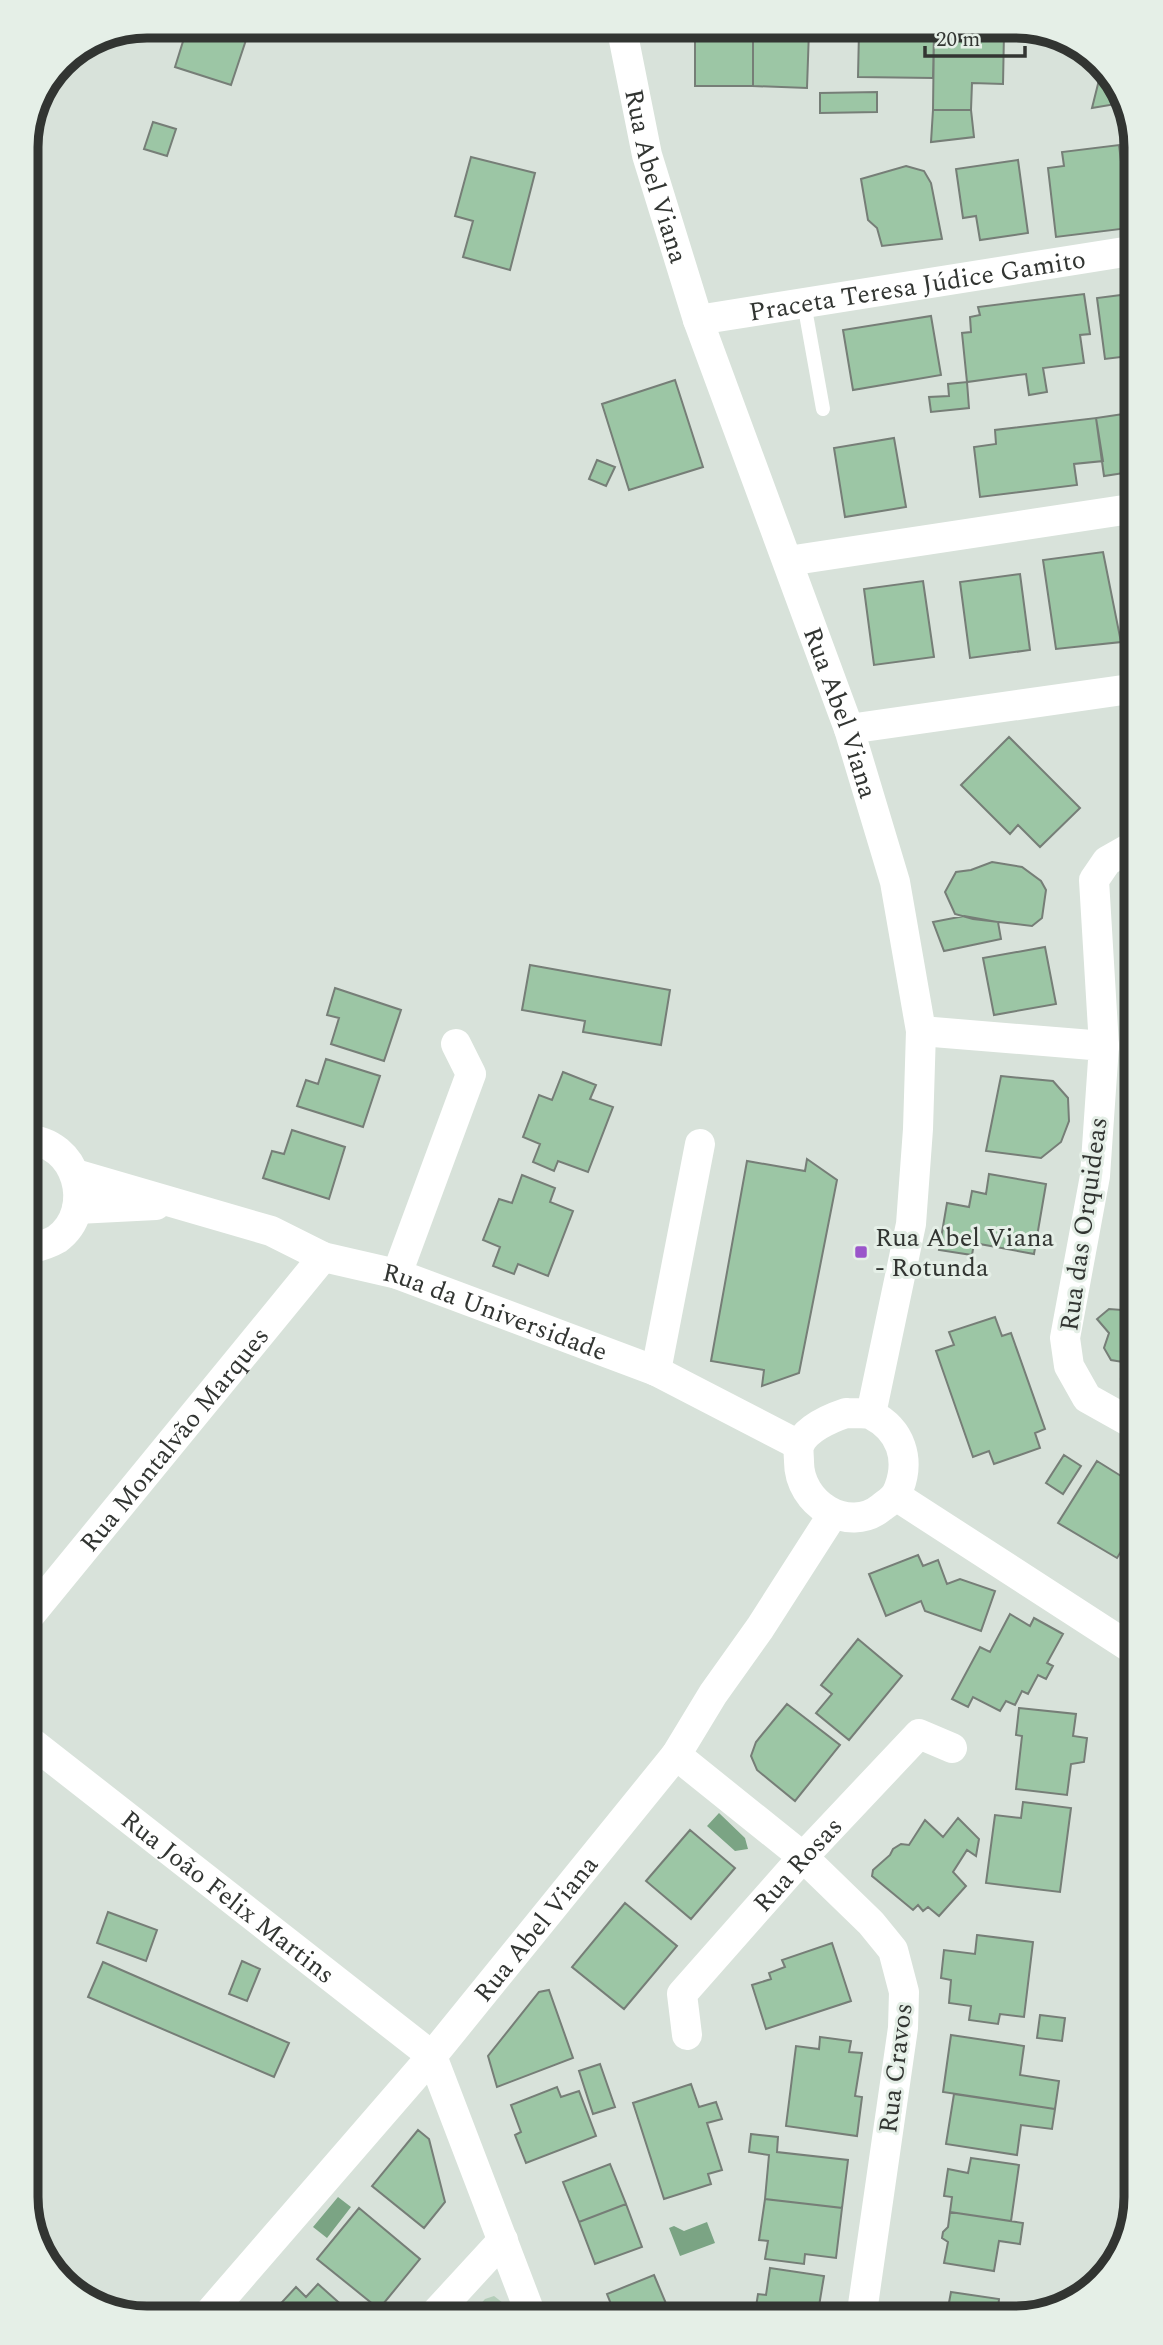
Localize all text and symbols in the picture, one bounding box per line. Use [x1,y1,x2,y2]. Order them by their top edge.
scale bar [925,14,1025,58]
text: 20 m [936,24,980,56]
street label: Rua Abel Viana [613,85,698,269]
street label: Praceta Teresa Júdice Gamito [746,239,1089,333]
street label: Rua Abel Viana [792,621,888,804]
street label: Rua das Orquideas [1049,1115,1119,1334]
place label: Rua Abel Viana - Rotunda [875,1218,1054,1288]
marker: Rua Abel Viana - Rotunda [853,1244,869,1260]
street label: Rua da Universidade [379,1252,613,1372]
street label: Rua Montalvão Marques [70,1318,279,1561]
street label: Rua João Felix Martins [112,1801,343,1994]
street label: Rua Rosas [744,1808,852,1922]
street label: Rua Abel Viana [464,1847,608,2011]
street label: Rua Cravos [868,2001,924,2136]

